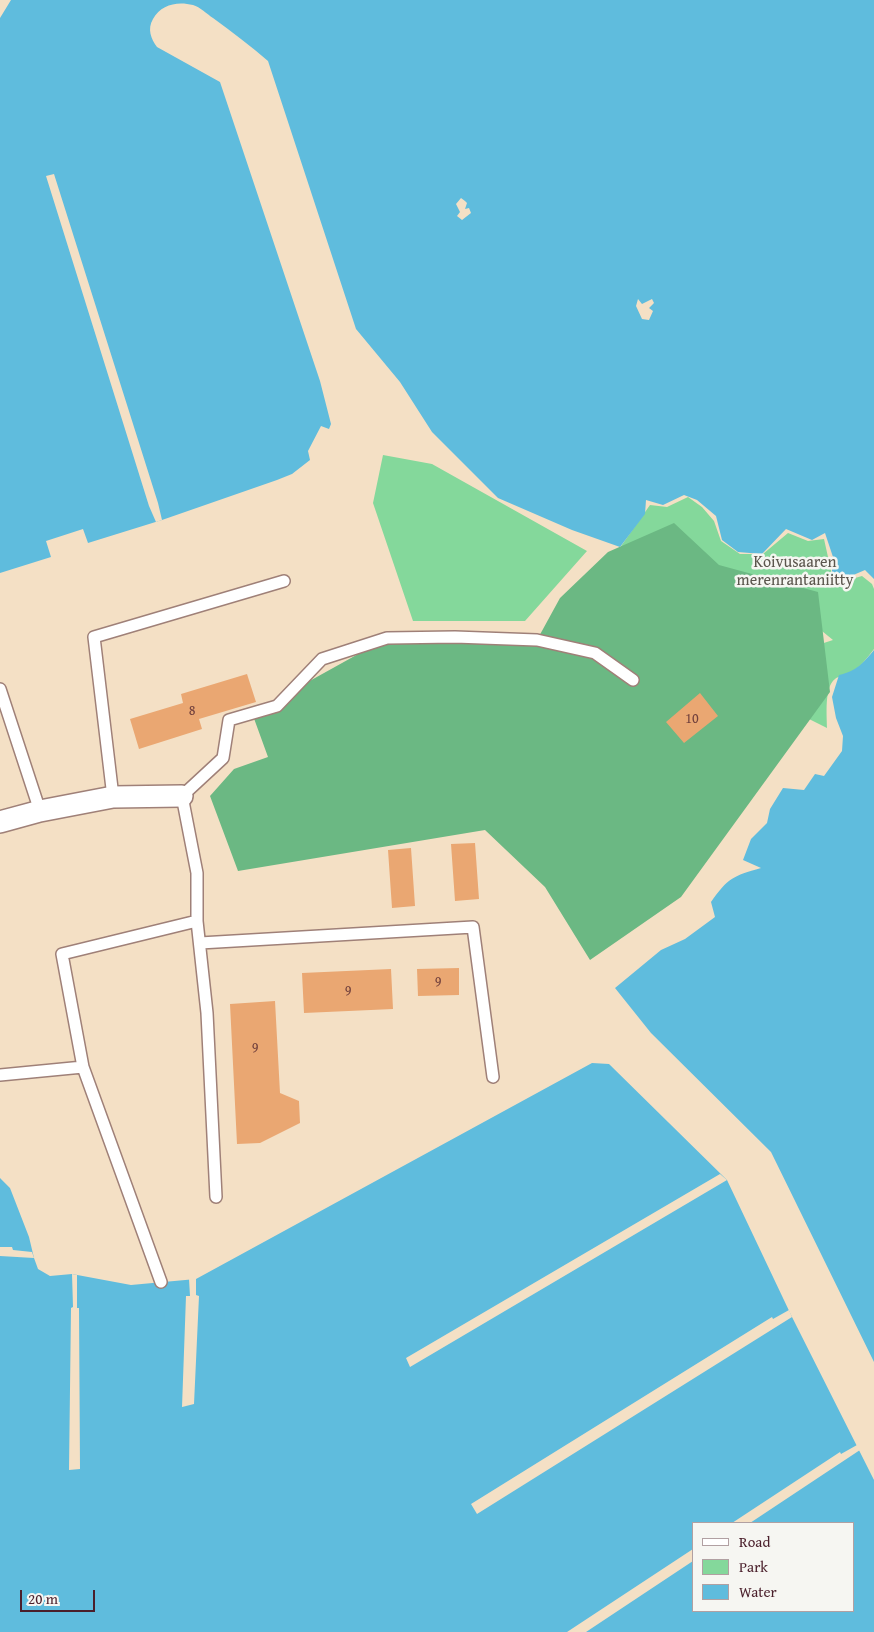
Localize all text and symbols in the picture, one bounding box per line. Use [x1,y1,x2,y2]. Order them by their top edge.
park label: Koivusaaren merenrantaniitty [737,553,853,591]
house number: 8 [189,703,195,719]
house number: 10 [685,711,699,727]
house number: 9 [435,974,441,990]
house number: 9 [345,983,351,999]
house number: 9 [252,1040,258,1056]
legend [692,1522,854,1612]
text: Road [739,1531,770,1552]
text: Park [739,1556,768,1577]
scale bar [22,1580,98,1612]
text: Water [739,1581,777,1602]
text: 20 m [28,1588,58,1609]

